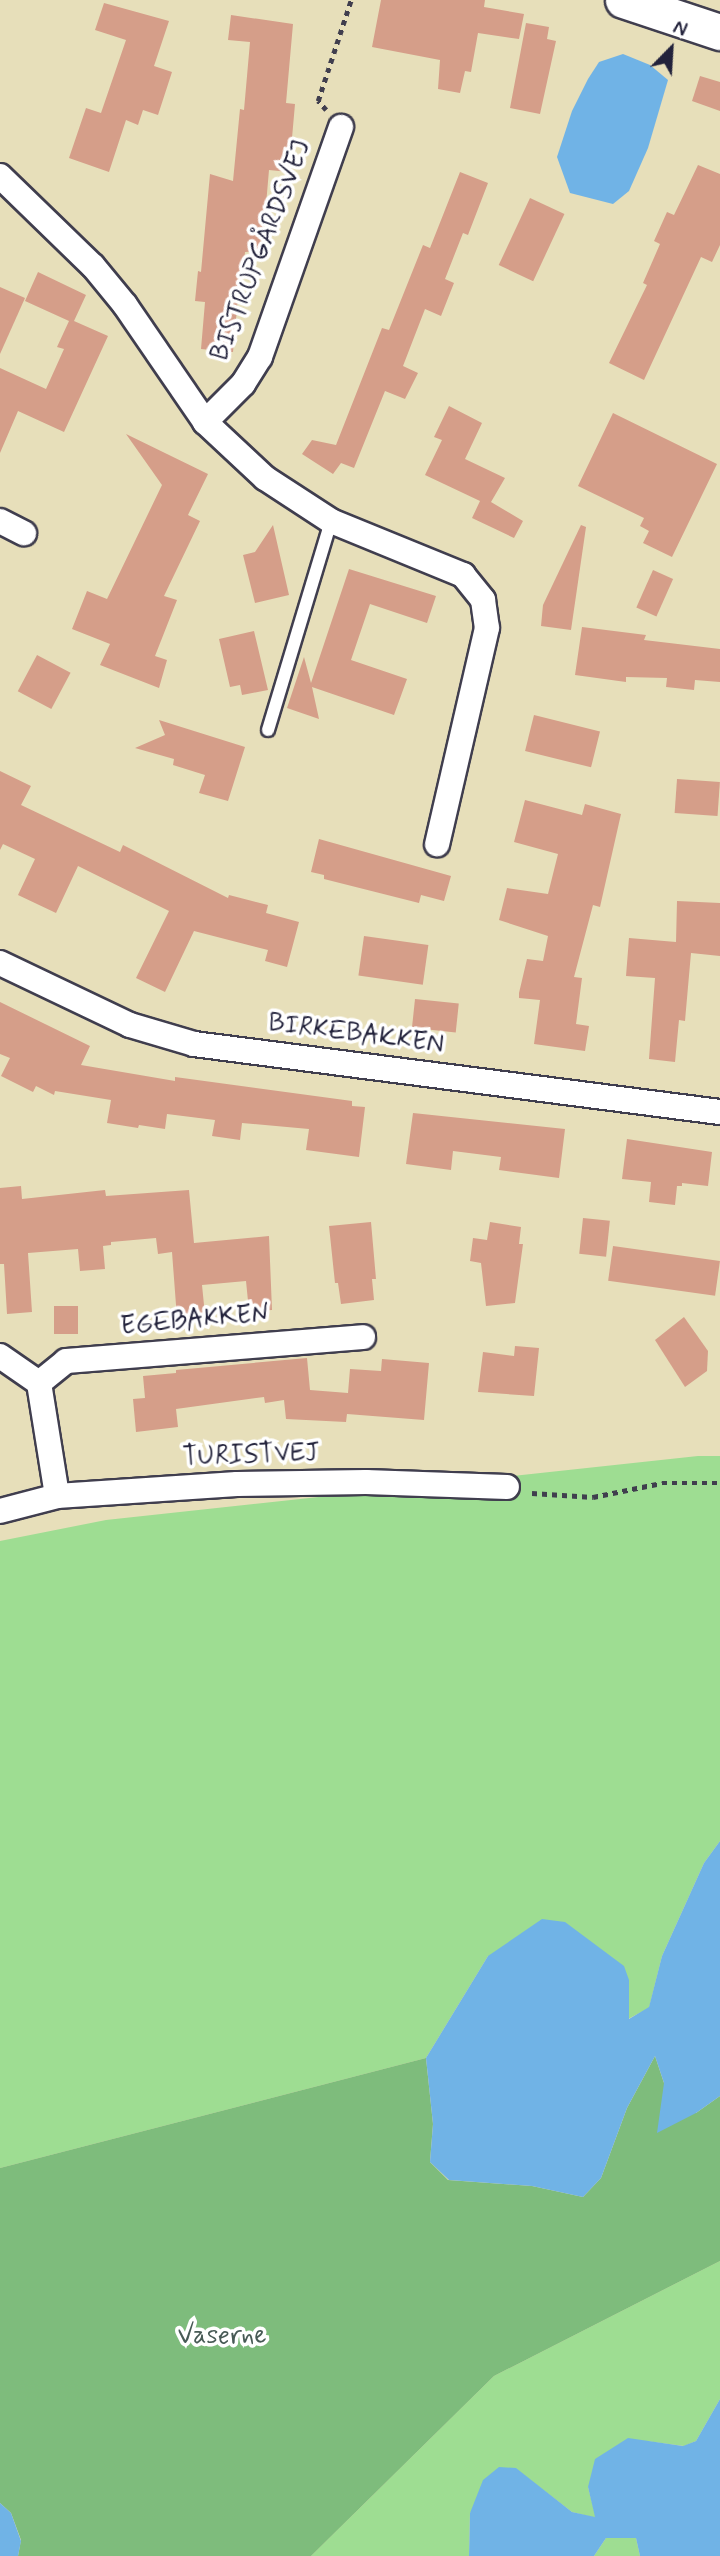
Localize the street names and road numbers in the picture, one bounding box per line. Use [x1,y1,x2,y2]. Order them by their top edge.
street label: BISTRUPGÅRDSVEJ [206,136,318,366]
street label: BIRKEBAKKEN [266,1009,446,1061]
street label: EGEBAKKEN [119,1299,271,1343]
street label: TURISTVEJ [182,1438,320,1474]

